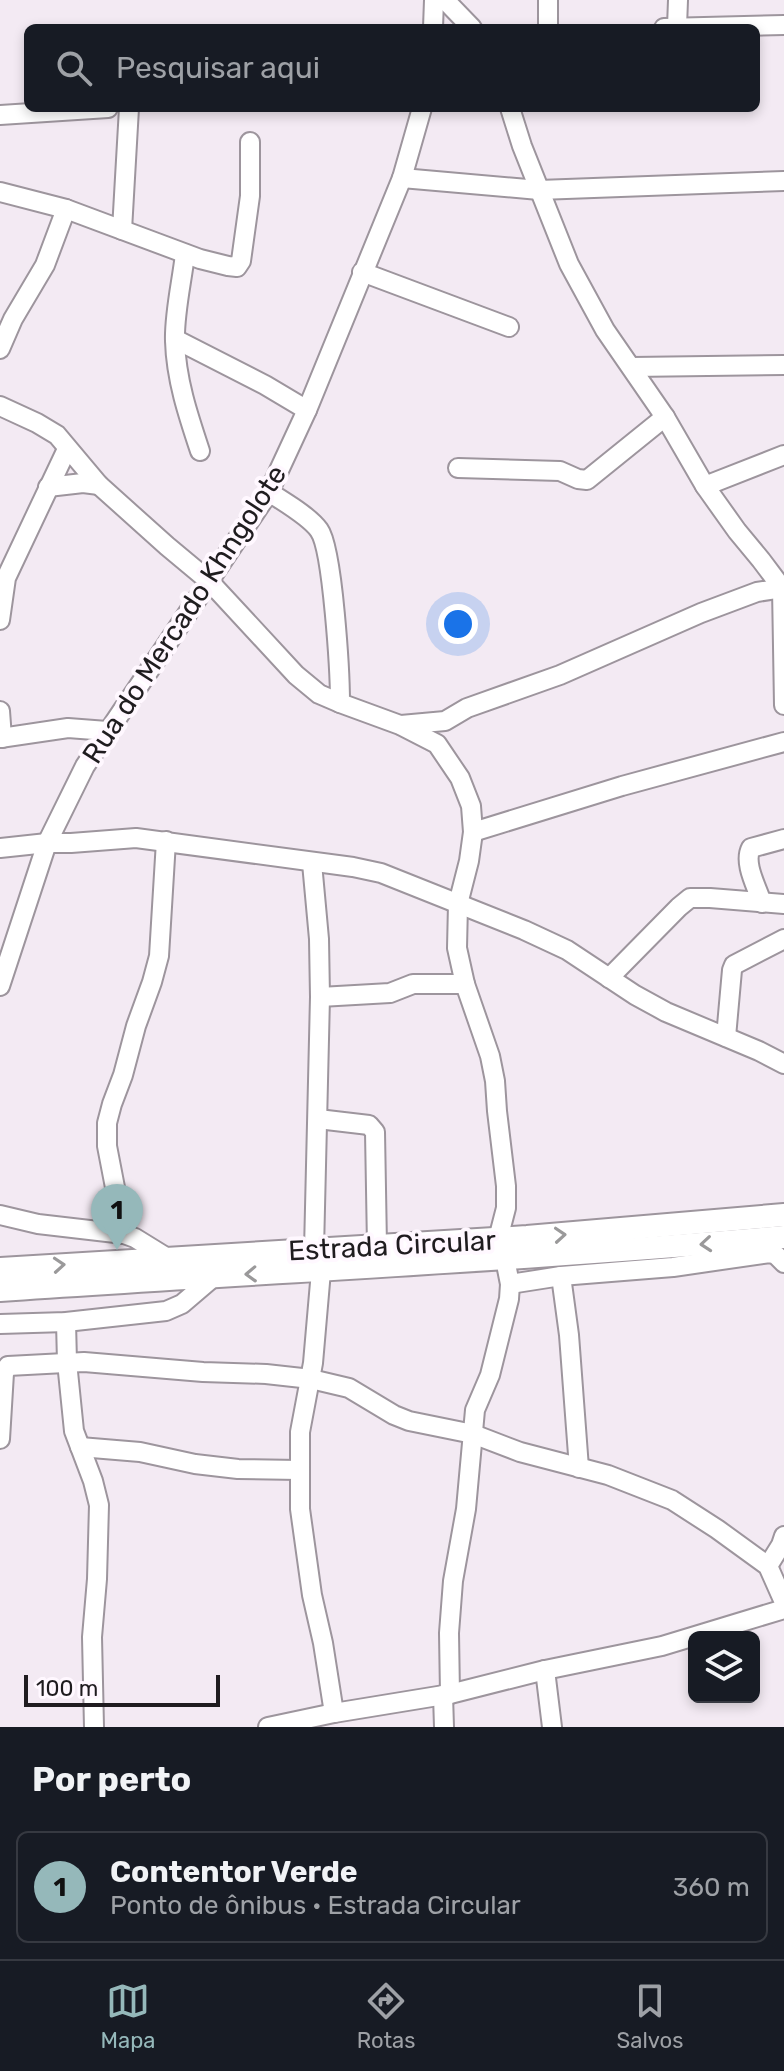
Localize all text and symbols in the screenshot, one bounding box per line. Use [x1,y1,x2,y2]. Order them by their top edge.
search box [24,24,760,112]
icon: search [52,46,96,90]
text: Pesquisar aqui [116,50,320,86]
street label: Rua do Mercado Khngolote [76,459,293,770]
your location [438,604,478,644]
pin: 1 [91,1184,143,1250]
street label: Estrada Circular [287,1224,497,1267]
one-way arrow [554,1227,567,1244]
one-way arrow [699,1235,712,1252]
one-way arrow [53,1257,66,1274]
one-way arrow [244,1266,257,1283]
map controls [688,1631,760,1703]
button: layers [688,1631,760,1703]
scale bar [24,1671,220,1707]
text: 100 m [36,1675,98,1702]
text: Por perto [32,1759,191,1800]
text: Contentor Verde [110,1854,358,1890]
text: 1 [54,1872,66,1903]
text: 360 m [673,1872,750,1903]
text: Ponto de ônibus · Estrada Circular [110,1890,521,1921]
tab: Mapa [101,1979,155,2054]
tab: Rotas [357,1979,415,2054]
tab: Salvos [617,1979,683,2054]

